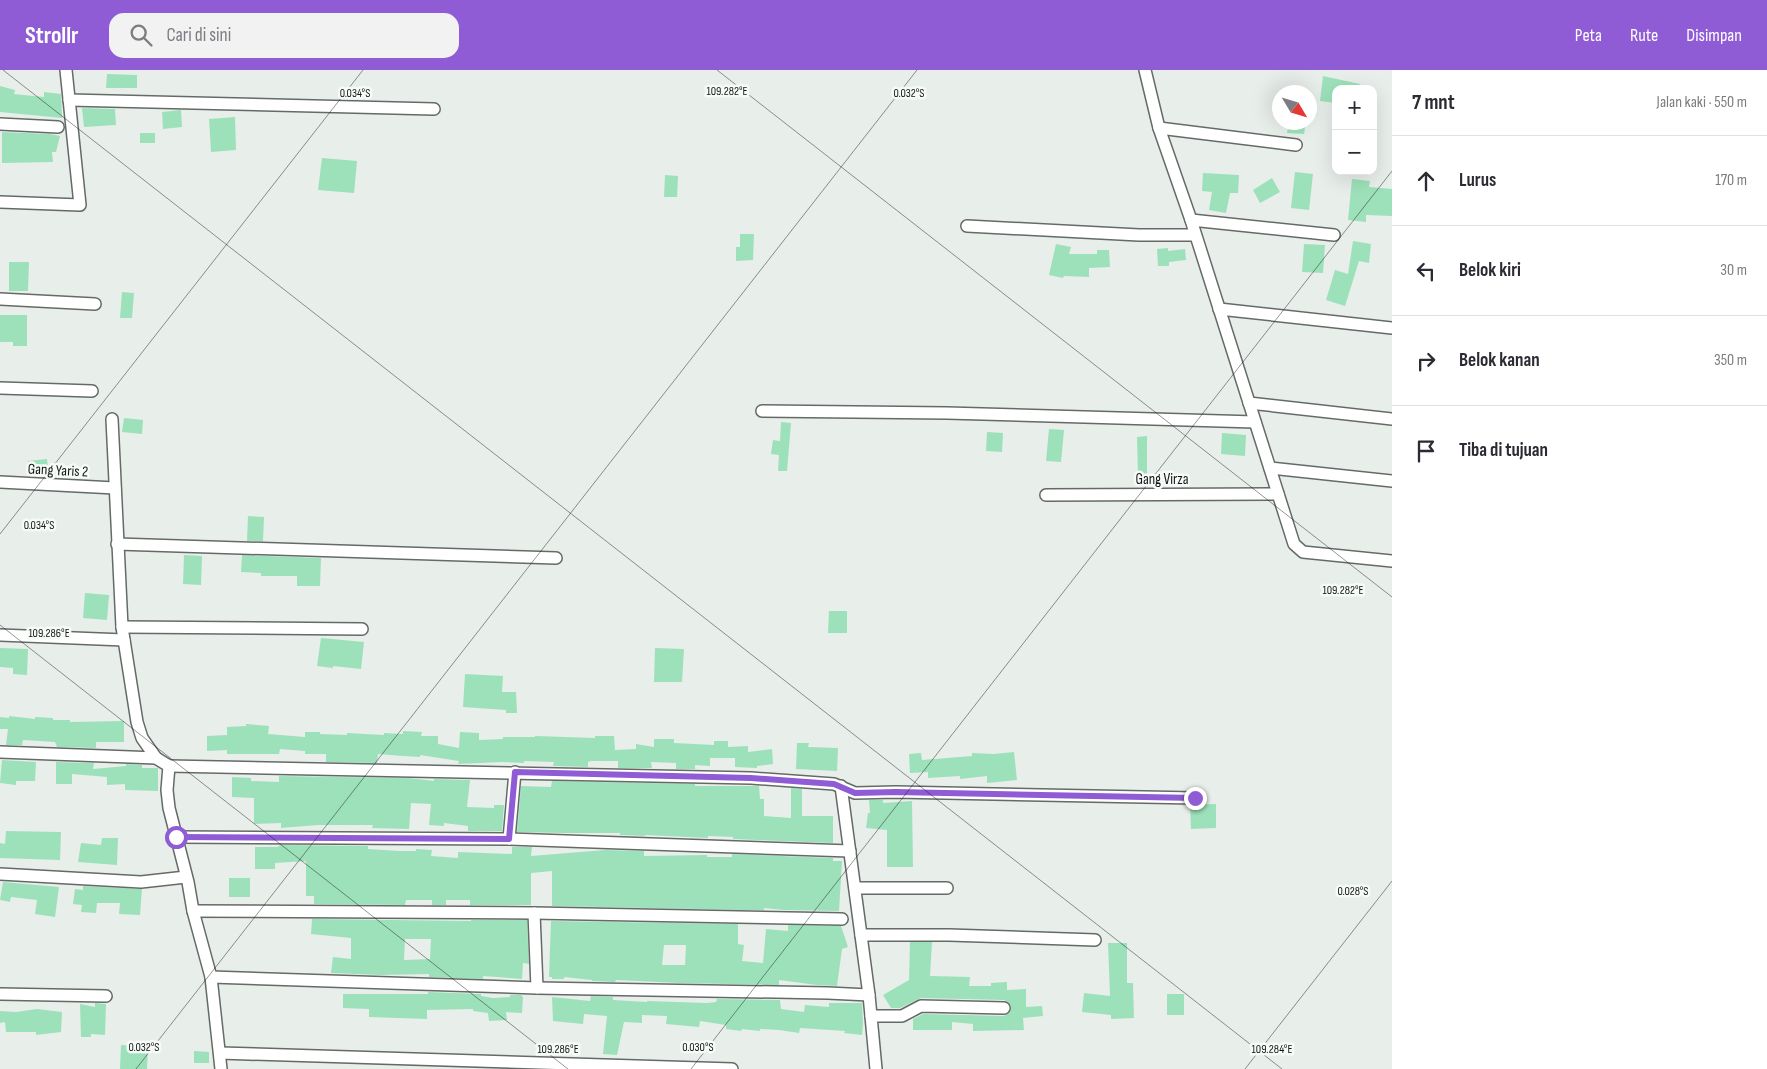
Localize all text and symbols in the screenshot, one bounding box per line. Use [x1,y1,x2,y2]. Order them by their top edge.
search box [109,13,459,58]
text: Strollr [25,21,79,50]
icon: search [127,21,155,49]
text: Cari di sini [167,24,231,47]
text: Peta [1575,25,1602,46]
text: Rute [1630,25,1658,46]
text: Disimpan [1686,25,1742,46]
text: 109.282°E [706,84,748,99]
north arrow [1272,85,1317,130]
map controls [1332,85,1377,175]
button: + [1332,85,1377,130]
text: 0.034°S [340,86,370,101]
text: 0.032°S [894,86,924,101]
text: 7 mnt [1412,90,1455,115]
text: Jalan kaki · 550 m [1657,93,1747,112]
button: − [1332,130,1377,175]
icon: ahead [1412,167,1440,195]
text: Lurus [1459,169,1496,192]
text: 170 m [1715,171,1747,190]
icon: left [1412,257,1440,285]
text: Belok kiri [1459,259,1521,282]
text: 30 m [1720,261,1747,280]
icon: right [1412,347,1440,375]
text: Belok kanan [1459,349,1540,372]
text: 350 m [1714,351,1747,370]
icon: arrive [1412,437,1440,465]
text: Tiba di tujuan [1459,439,1548,462]
street label: Gang Yaris 2 [27,459,89,482]
street label: Gang Virza [1136,470,1189,489]
text: 0.034°S [24,518,54,533]
text: 109.282°E [1322,583,1364,598]
text: 109.286°E [28,626,70,641]
route end [1184,787,1207,810]
route start [165,826,188,849]
text: 0.028°S [1338,884,1368,899]
text: 0.032°S [129,1040,159,1055]
text: 0.030°S [682,1040,714,1055]
text: 109.286°E [537,1042,579,1057]
text: 109.284°E [1252,1042,1292,1057]

